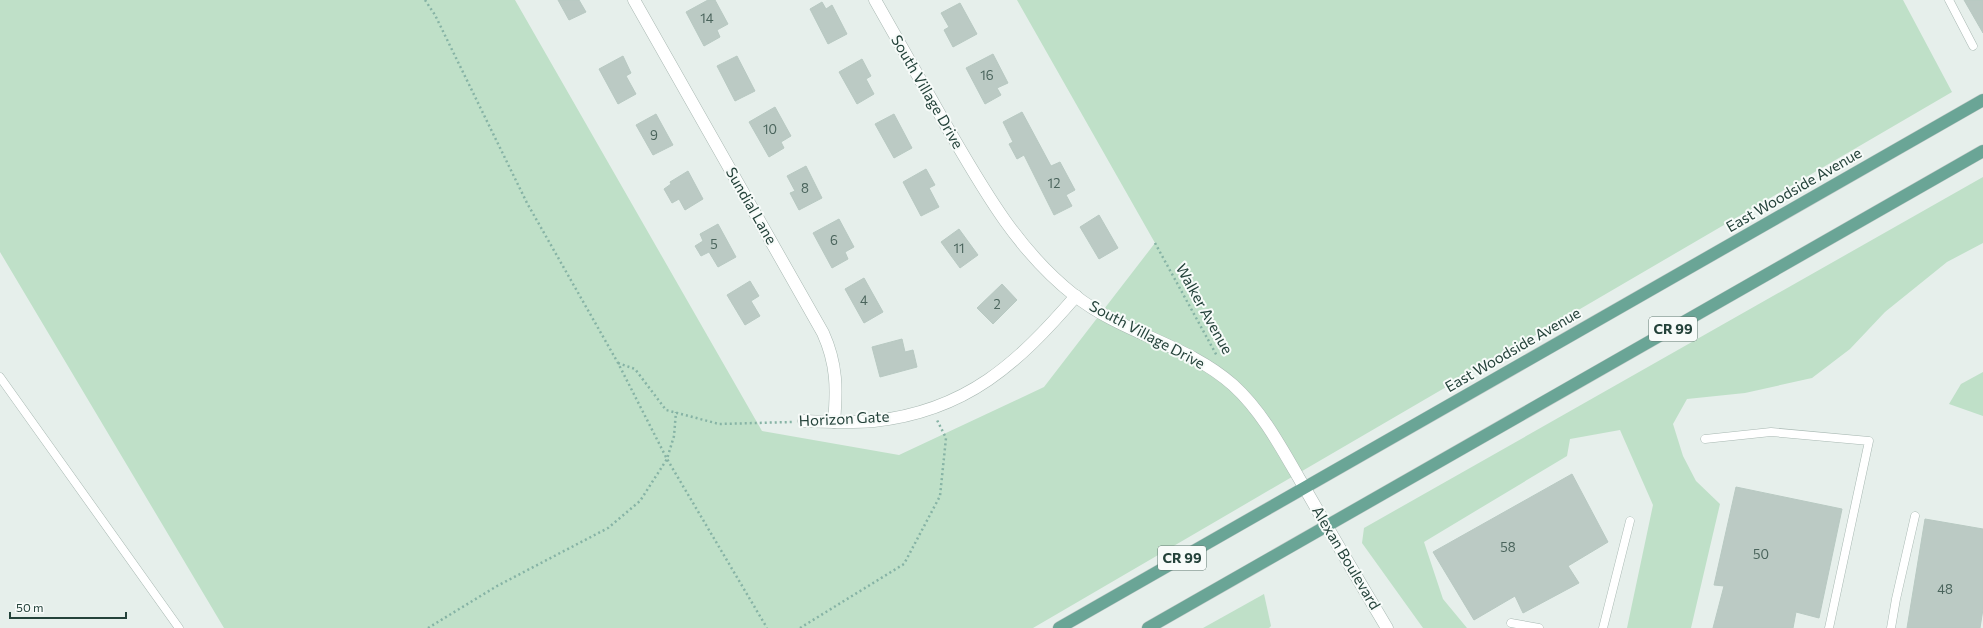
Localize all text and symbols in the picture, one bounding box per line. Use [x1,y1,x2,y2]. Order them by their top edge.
house number: 14 [700,10,714,26]
street label: South Village Drive [888,31,968,152]
house number: 16 [980,67,994,83]
house number: 10 [763,121,777,137]
house number: 9 [650,127,658,143]
street label: East Woodside Avenue [1723,143,1865,235]
street label: Sundial Lane [723,164,781,247]
house number: 12 [1048,175,1060,191]
house number: 8 [801,180,809,196]
house number: 6 [830,232,838,248]
house number: 5 [710,236,718,252]
house number: 11 [953,240,965,256]
street label: Walker Avenue [1173,260,1237,357]
house number: 4 [860,292,868,308]
house number: 2 [993,296,1001,312]
street label: South Village Drive [1087,296,1208,372]
street label: East Woodside Avenue [1442,303,1584,395]
road number: CR 99 [1649,317,1697,341]
street label: Horizon Gate [798,407,890,429]
street label: Alexan Boulevard [1309,502,1385,613]
house number: 58 [1500,539,1516,555]
road number: CR 99 [1158,546,1206,570]
house number: 50 [1753,546,1769,562]
house number: 48 [1937,581,1953,597]
scale bar [10,594,126,620]
text: 50 m [16,600,44,614]

